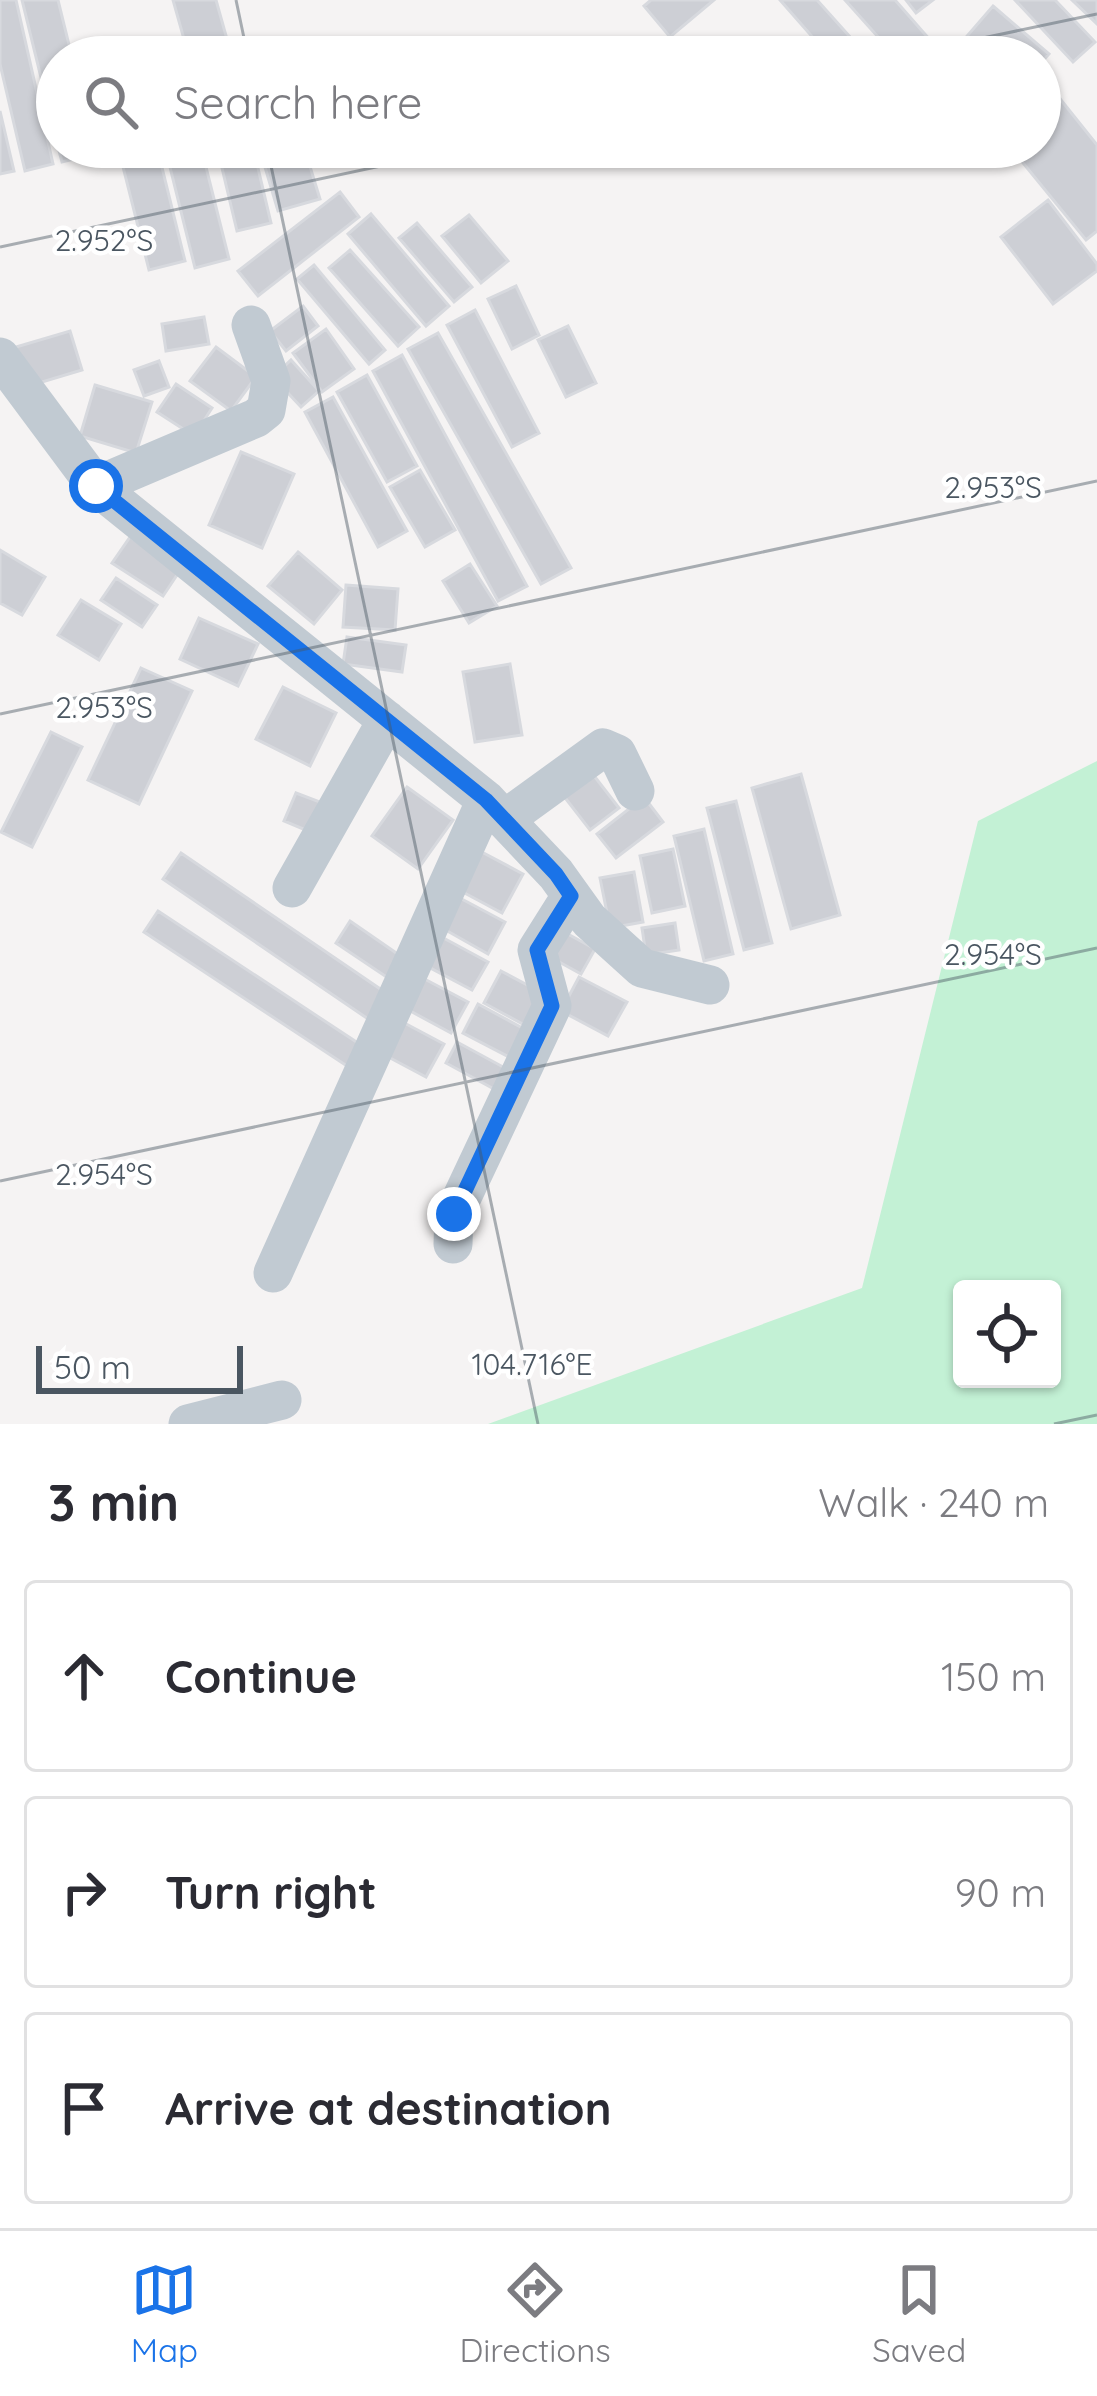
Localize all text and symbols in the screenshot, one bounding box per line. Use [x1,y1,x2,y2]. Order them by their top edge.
search box [36,36,1061,168]
icon: search [78,69,144,135]
text: Search here [174,74,422,130]
text: 2.952°S [55,221,153,259]
route start [69,459,123,513]
text: 2.953°S [944,468,1042,506]
text: 2.953°S [55,688,153,726]
text: 2.954°S [944,935,1042,973]
text: 2.954°S [55,1155,153,1193]
route end [427,1187,481,1241]
map controls [953,1280,1061,1388]
button: locate [953,1280,1061,1388]
scale bar [36,1340,243,1393]
text: 104.716°E [471,1345,593,1383]
text: 50 m [54,1346,131,1387]
text: 3 min [48,1470,179,1534]
text: Walk · 240 m [818,1478,1049,1527]
icon: ahead [51,1643,117,1709]
text: Continue [165,1648,357,1704]
text: 150 m [941,1652,1046,1701]
icon: right [51,1859,117,1925]
text: Turn right [165,1864,377,1920]
text: 90 m [955,1868,1046,1917]
icon: arrive [51,2075,117,2141]
text: Arrive at destination [165,2080,611,2136]
tab: Map [131,2257,198,2370]
tab: Directions [459,2257,611,2370]
tab: Saved [872,2257,966,2370]

